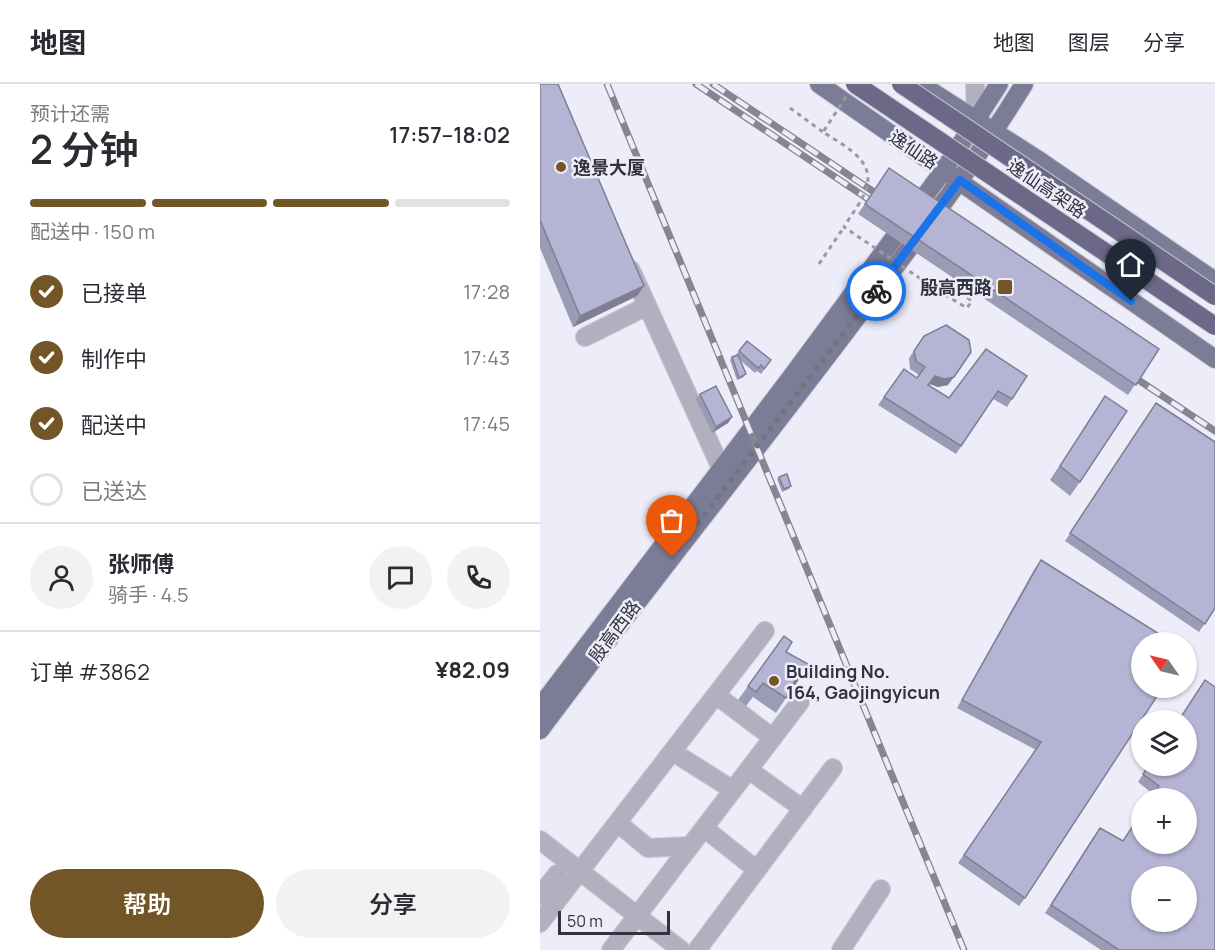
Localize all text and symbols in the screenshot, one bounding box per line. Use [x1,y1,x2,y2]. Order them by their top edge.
text: 地图 [30,23,86,61]
text: 地图 [993,28,1035,56]
text: 图层 [1068,28,1110,56]
text: 分享 [1143,28,1185,56]
text: 预计还需 [30,100,110,127]
text: 17:57–18:02 [389,120,510,150]
text: 2 分钟 [30,122,139,176]
street label: 逸仙路 [885,124,943,174]
street label: 逸仙高架路 [1003,153,1091,223]
place label: 逸景大厦 [573,155,645,179]
marker: 逸景大厦 [554,160,568,174]
text: 配送中 · 150 m [30,218,155,245]
pin [1105,239,1156,301]
icon: home [1114,248,1147,281]
courier [846,261,906,321]
icon: check [30,275,63,308]
icon: bike [860,275,893,308]
place label: 殷高西路 [920,275,992,299]
text: 已接单 [81,278,147,308]
text: 17:28 [463,278,510,305]
marker: 殷高西路 [996,278,1014,296]
icon: check [30,341,63,374]
text: 制作中 [81,344,147,374]
text: 17:43 [463,344,510,371]
icon: check [30,407,63,440]
text: 配送中 [81,410,147,440]
text: 17:45 [463,410,510,437]
text: 已送达 [81,476,147,506]
pin [646,495,697,557]
icon: bag [655,504,688,537]
button: person [30,546,93,609]
button: chat [369,546,432,609]
button: phone [447,546,510,609]
text: 张师傅 [108,549,174,579]
text: 骑手 · 4.5 [108,581,189,608]
street label: 殷高西路 [583,595,645,667]
north arrow [1131,632,1197,698]
map controls [1131,632,1197,932]
text: ¥82.09 [435,655,510,685]
text: 订单 #3862 [30,657,150,687]
place label: Building No. 164, Gaojingyicun [786,659,940,704]
marker: Building No. 164, Gaojingyicun [767,674,781,688]
button: layers [1131,710,1197,776]
button: + [1131,788,1197,854]
button: − [1131,866,1197,932]
button: 帮助 [30,869,264,938]
button: 分享 [276,869,510,938]
scale bar [558,908,670,936]
text: 50 m [567,910,603,932]

